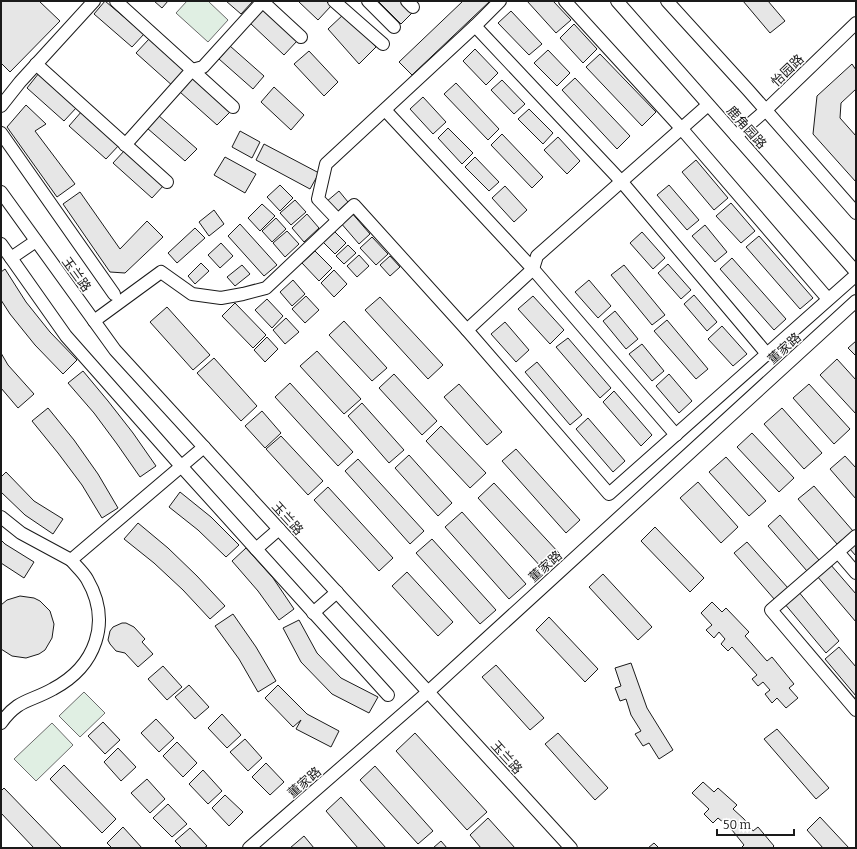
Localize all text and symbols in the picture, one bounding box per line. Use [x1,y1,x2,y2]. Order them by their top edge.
street label: 怡园路 [768,51,807,89]
street label: 鹿角园路 [724,103,770,152]
street label: 玉兰路 [59,254,94,294]
street label: 董家路 [765,330,804,367]
street label: 玉兰路 [269,499,306,538]
street label: 董家路 [526,548,565,585]
street label: 玉兰路 [488,738,525,777]
street label: 董家路 [285,764,324,801]
scale bar [717,811,794,837]
text: 50 m [723,818,752,832]

